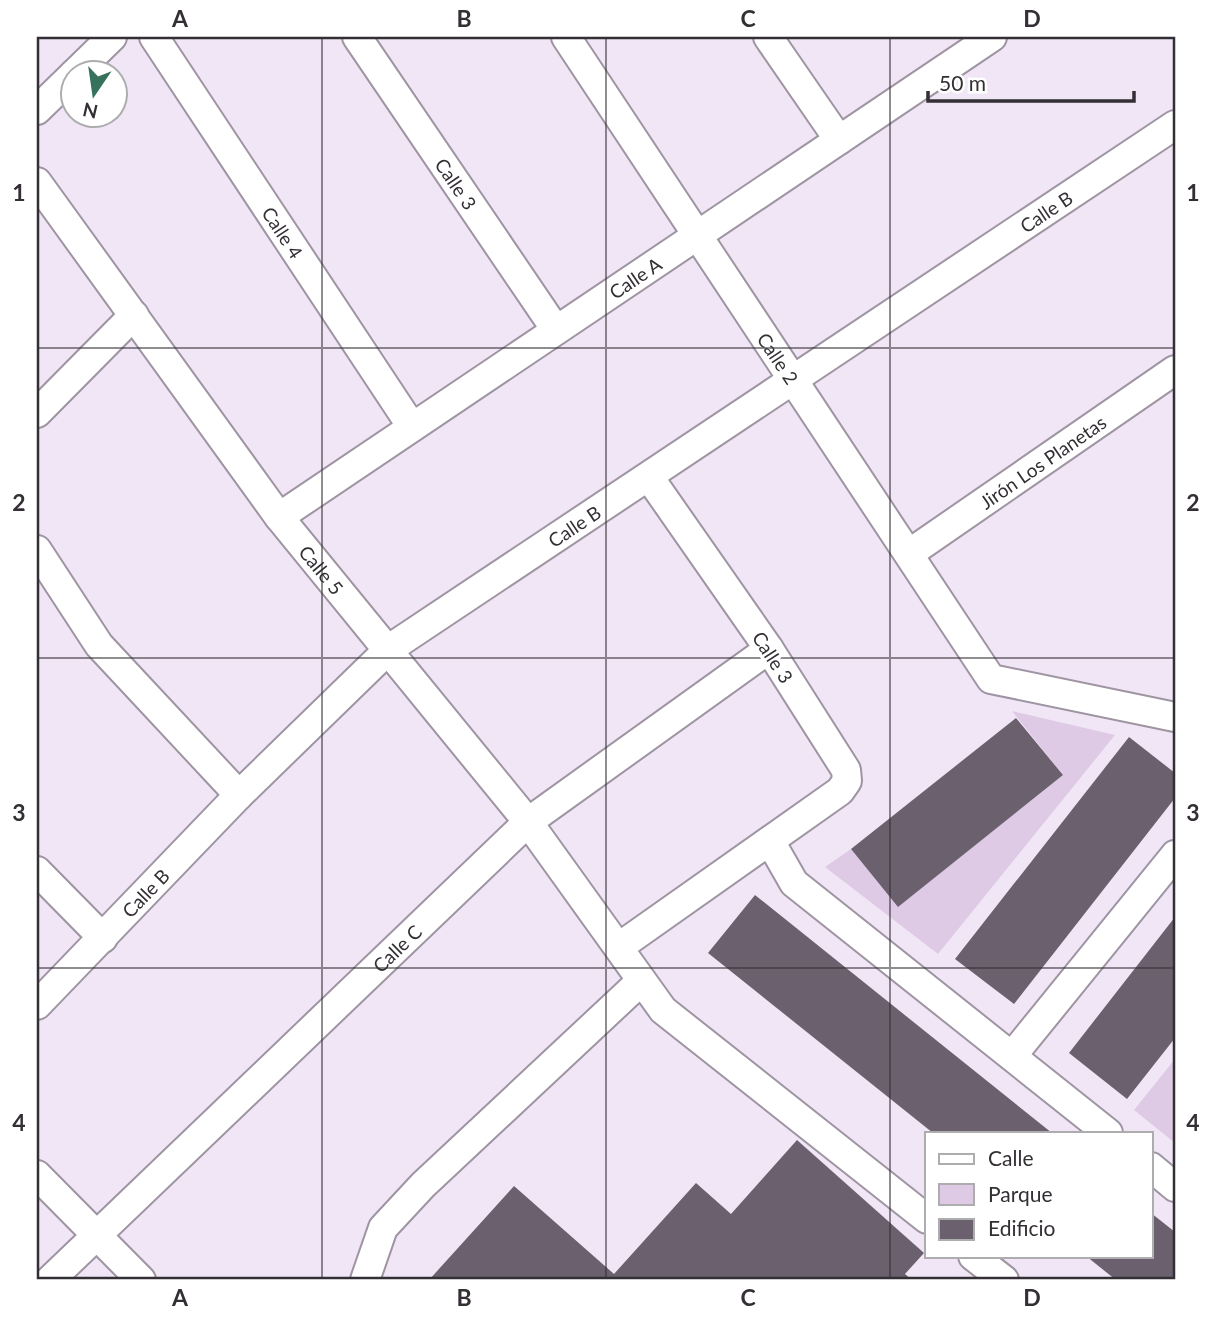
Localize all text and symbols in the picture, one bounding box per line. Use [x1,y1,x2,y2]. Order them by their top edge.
text: A [171,4,189,32]
text: B [456,4,472,32]
text: C [740,4,756,32]
text: D [1023,4,1041,32]
north arrow [60,60,130,130]
scale bar [928,60,1135,104]
text: 50 m [939,70,986,95]
text: N [80,98,100,124]
street label: Calle 3 [431,153,482,213]
text: 1 [12,178,26,206]
text: 1 [1186,178,1200,206]
street label: Calle B [1015,185,1076,237]
street label: Calle 4 [258,202,308,262]
street label: Calle A [604,252,666,303]
street label: Calle 2 [753,328,804,388]
street label: Jirón Los Planetas [975,410,1110,513]
text: 2 [12,488,26,516]
text: 2 [1186,488,1200,516]
street label: Calle B [543,500,605,551]
street label: Calle 5 [295,540,349,599]
street label: Calle 3 [748,627,798,687]
text: 3 [12,798,26,826]
text: 3 [1186,798,1200,826]
street label: Calle B [117,864,174,922]
street label: Calle C [367,919,426,977]
text: 4 [12,1108,26,1136]
text: 4 [1186,1108,1200,1136]
legend [925,1132,1152,1258]
text: Calle [988,1145,1033,1170]
text: Parque [988,1181,1053,1206]
text: Edificio [988,1215,1056,1240]
text: A [171,1283,189,1311]
text: B [456,1283,472,1311]
text: C [740,1283,756,1311]
text: D [1023,1283,1041,1311]

